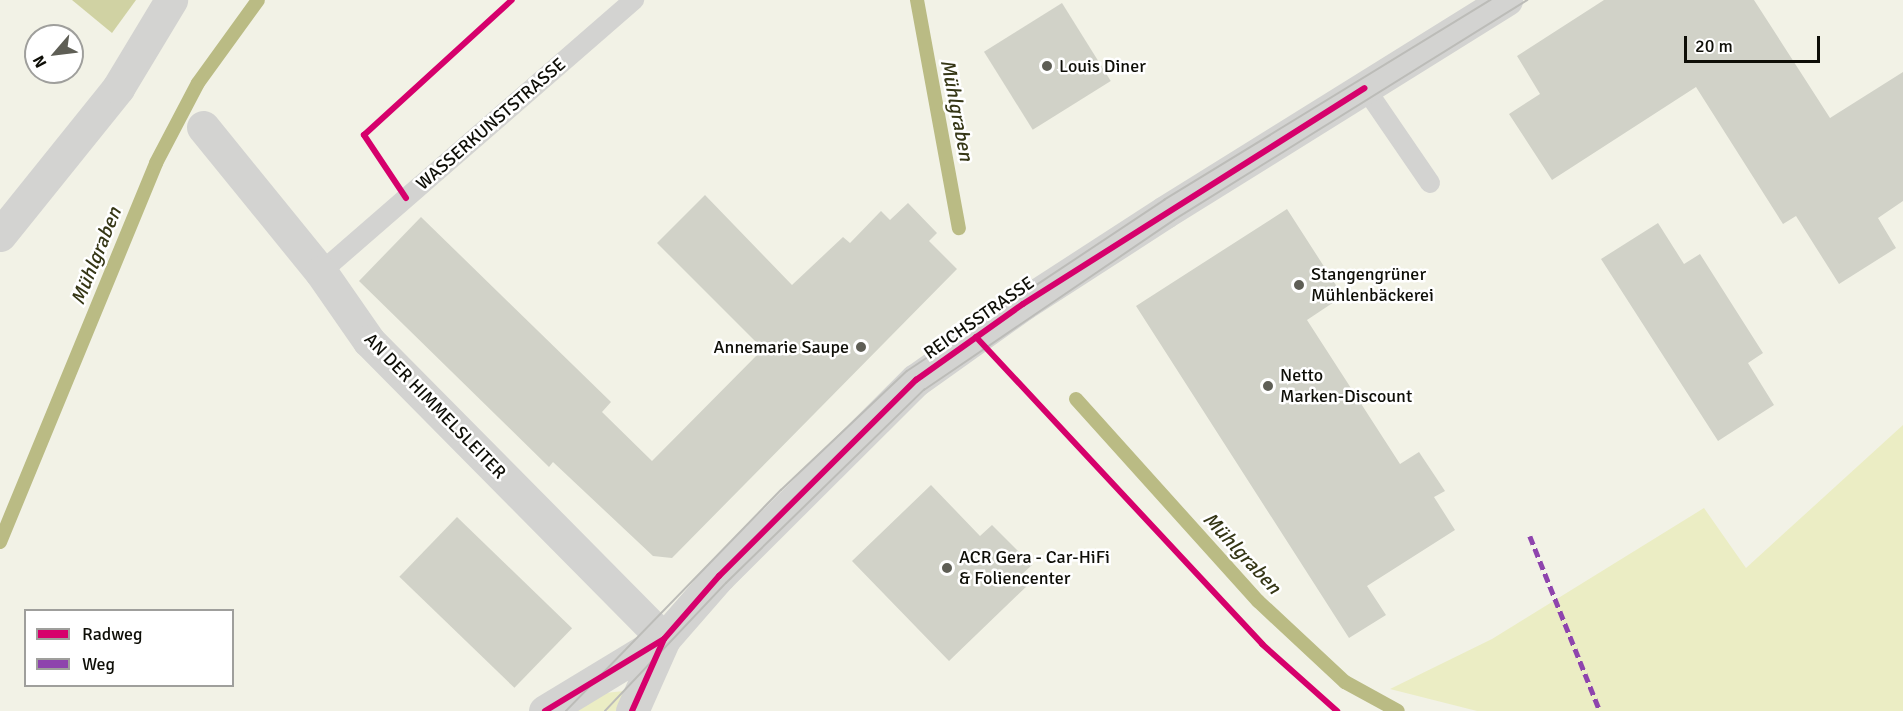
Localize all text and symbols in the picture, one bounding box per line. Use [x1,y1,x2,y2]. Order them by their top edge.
north arrow [24,24,84,84]
scale bar [1687,24,1824,62]
text: 20 m [1695,35,1733,57]
text: N [28,52,51,71]
street label: WASSERKUNSTSTRASSE [412,53,570,195]
place label: Louis Diner [1059,55,1146,77]
water label: Mühlgraben [935,57,979,163]
marker: Louis Diner [1040,59,1054,73]
water label: Mühlgraben [66,204,126,308]
place label: Stangengrüner Mühlenbäckerei [1311,264,1434,306]
street label: REICHSSTRASSE [920,272,1038,364]
marker: Stangengrüner Mühlenbäckerei [1292,278,1306,292]
street label: AN DER HIMMELSLEITER [360,329,510,483]
place label: Annemarie Saupe [714,336,849,358]
marker: Annemarie Saupe [854,340,868,354]
place label: Netto Marken-Discount [1280,365,1412,407]
marker: Netto Marken-Discount [1261,379,1275,393]
water label: Mühlgraben [1198,507,1286,599]
place label: ACR Gera - Car-HiFi & Foliencenter [959,547,1110,590]
marker: ACR Gera - Car-HiFi & Foliencenter [940,561,954,575]
legend [24,609,234,687]
text: Radweg [82,623,143,645]
text: Weg [82,653,115,675]

